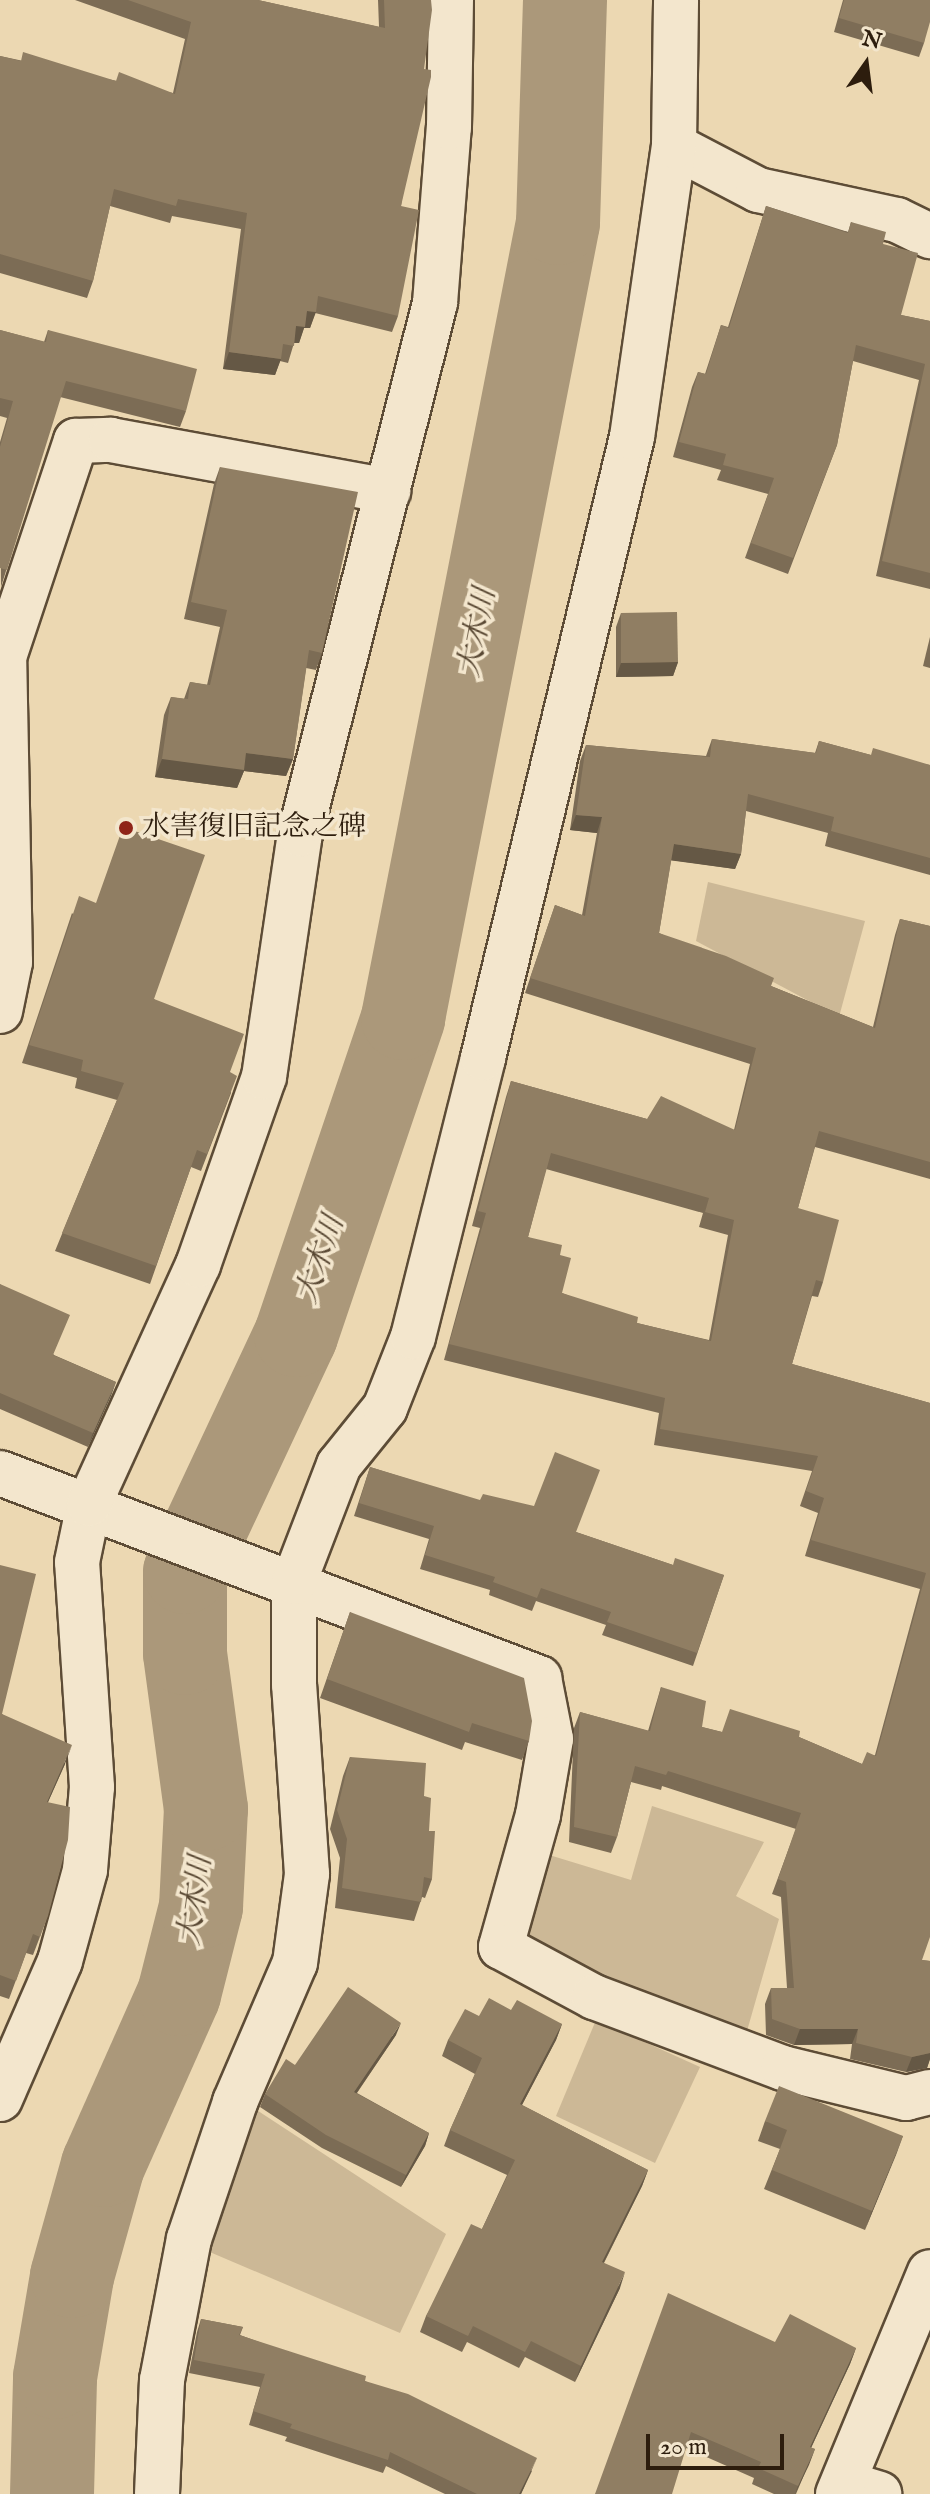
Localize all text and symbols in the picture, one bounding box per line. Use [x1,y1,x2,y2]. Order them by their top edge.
north arrow [826,24,906,104]
text: N [859,25,884,57]
water label: 大木川 [452,585,504,681]
place label: 水害復旧記念之碑 [142,811,366,845]
marker: 水害復旧記念之碑 [117,819,135,837]
water label: 大木川 [289,1212,353,1308]
water label: 大木川 [172,1854,220,1948]
scale bar [650,2418,788,2468]
text: 20 m [660,2432,707,2463]

